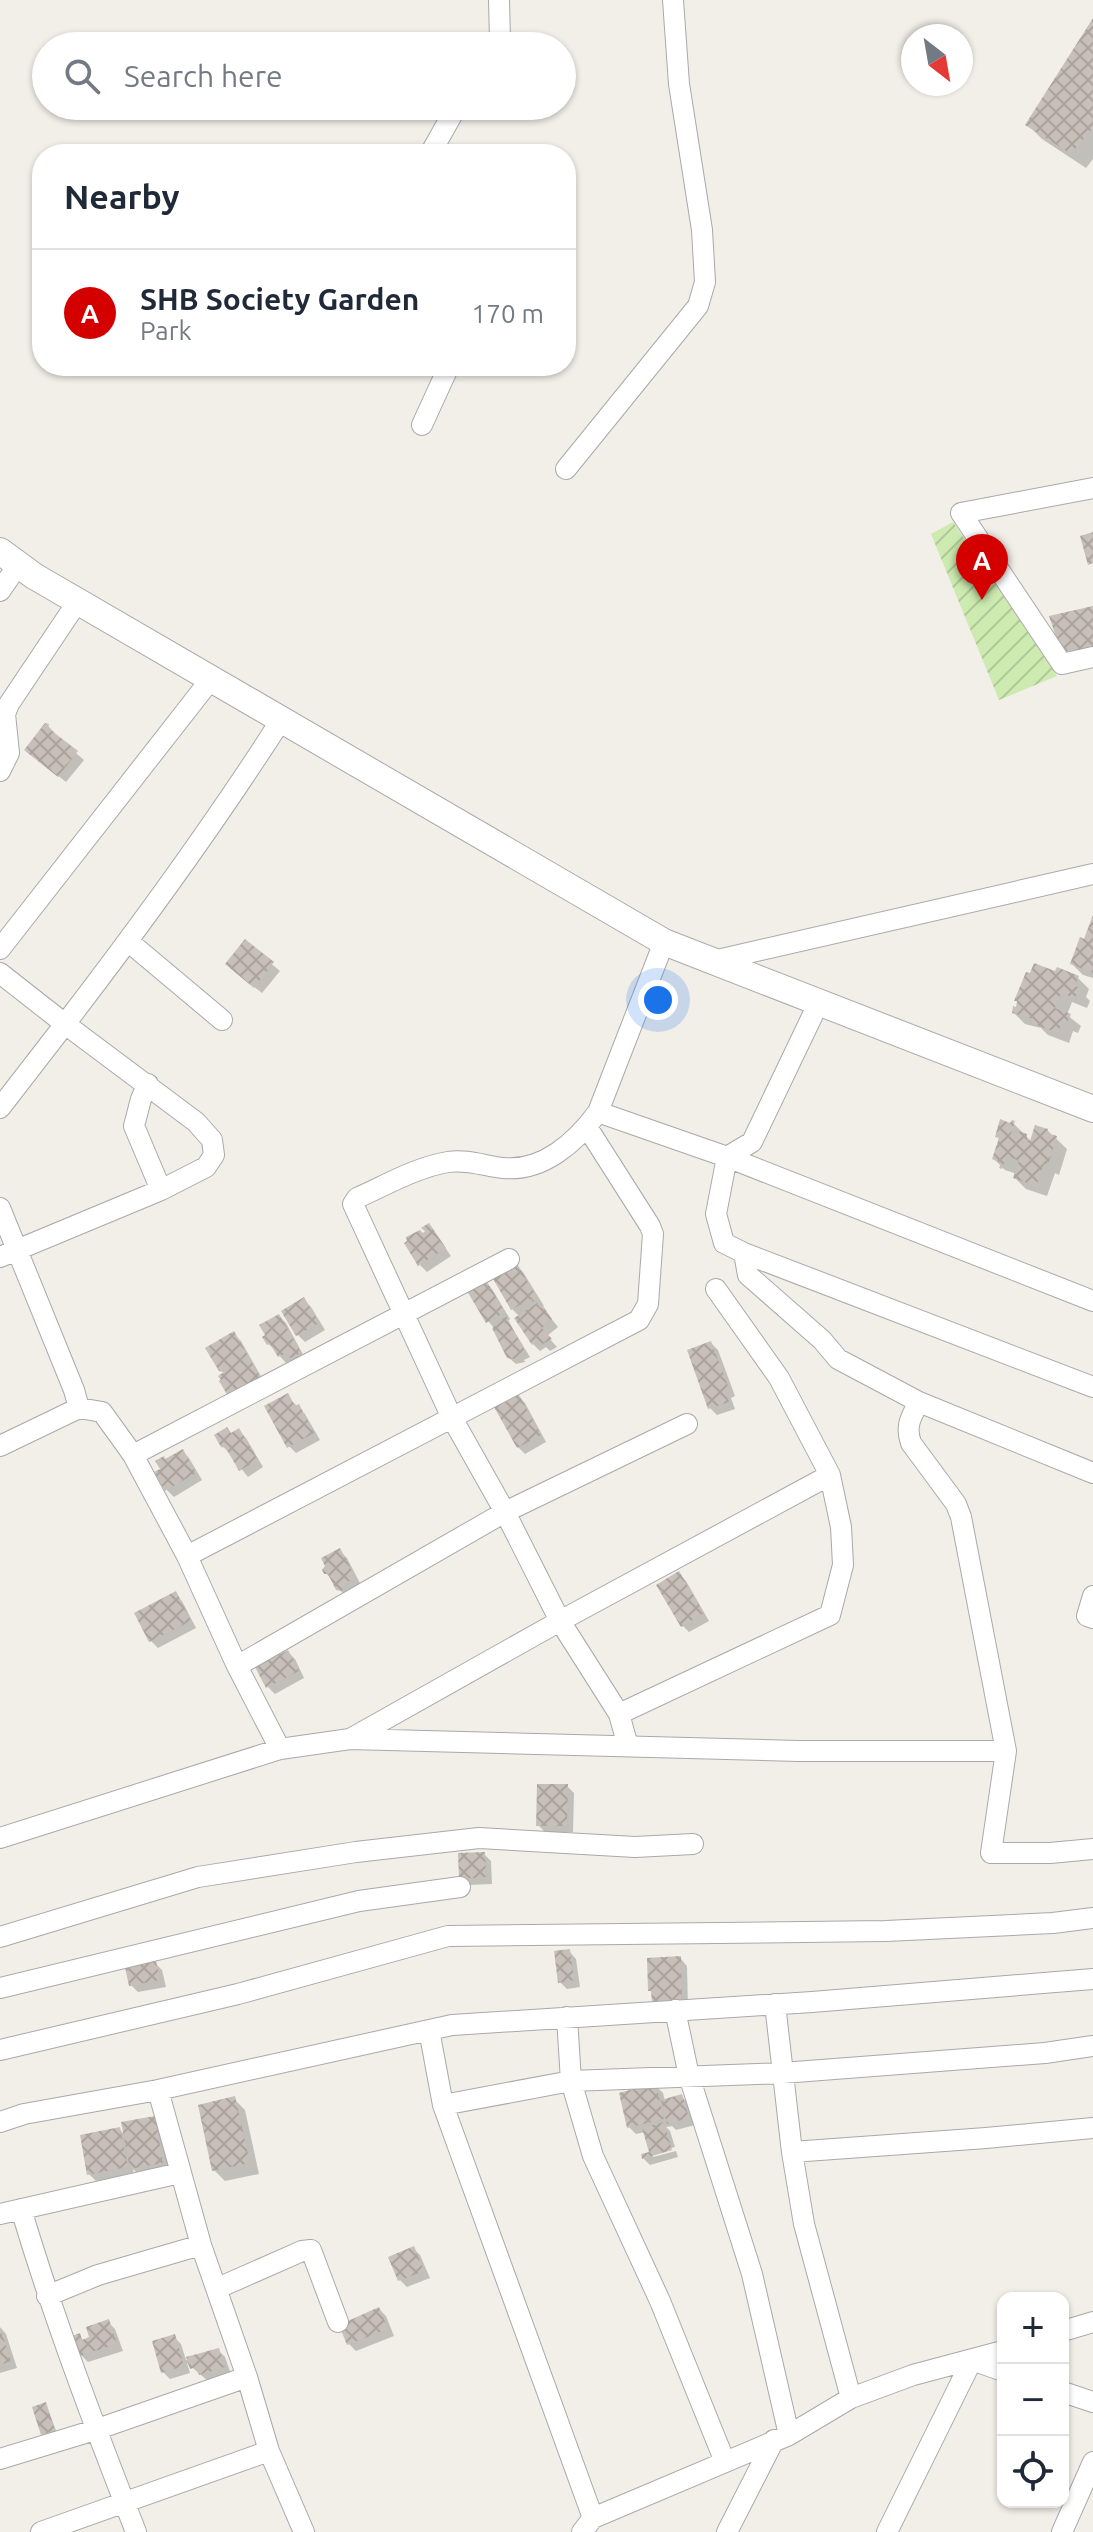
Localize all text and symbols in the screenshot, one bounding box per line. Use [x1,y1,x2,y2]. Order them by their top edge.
north arrow [901,24,973,96]
search box [32,32,576,120]
icon: search [60,54,104,98]
text: Search here [124,59,283,93]
text: Nearby [64,177,179,215]
text: SHB Society Garden [140,282,419,316]
text: A [81,299,99,328]
text: 170 m [472,299,544,328]
text: Park [140,316,192,345]
pin: A [956,534,1008,600]
your location [638,980,678,1020]
map controls [997,2292,1069,2508]
button: + [997,2292,1069,2364]
button: − [997,2364,1069,2436]
button: locate [997,2436,1069,2508]

